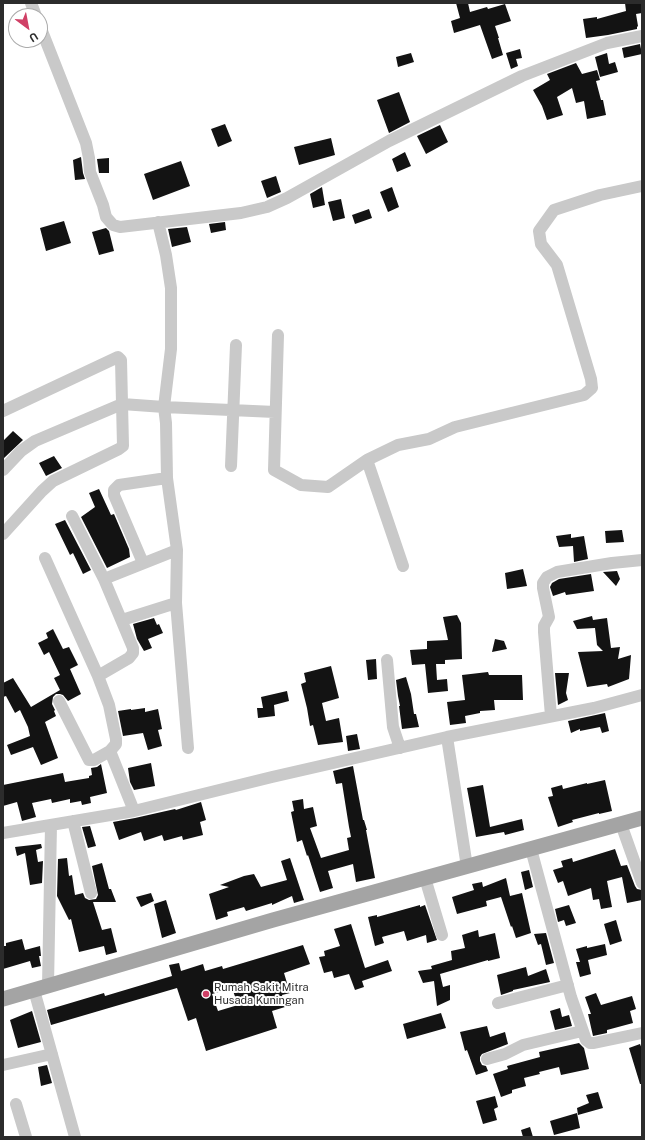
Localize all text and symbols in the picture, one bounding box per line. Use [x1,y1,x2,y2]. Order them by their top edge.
north arrow [8,8,48,48]
text: U [27,30,40,45]
place label: Rumah Sakit Mitra Husada Kuningan [214,981,309,1007]
marker: Rumah Sakit Mitra Husada Kuningan [201,989,211,999]

